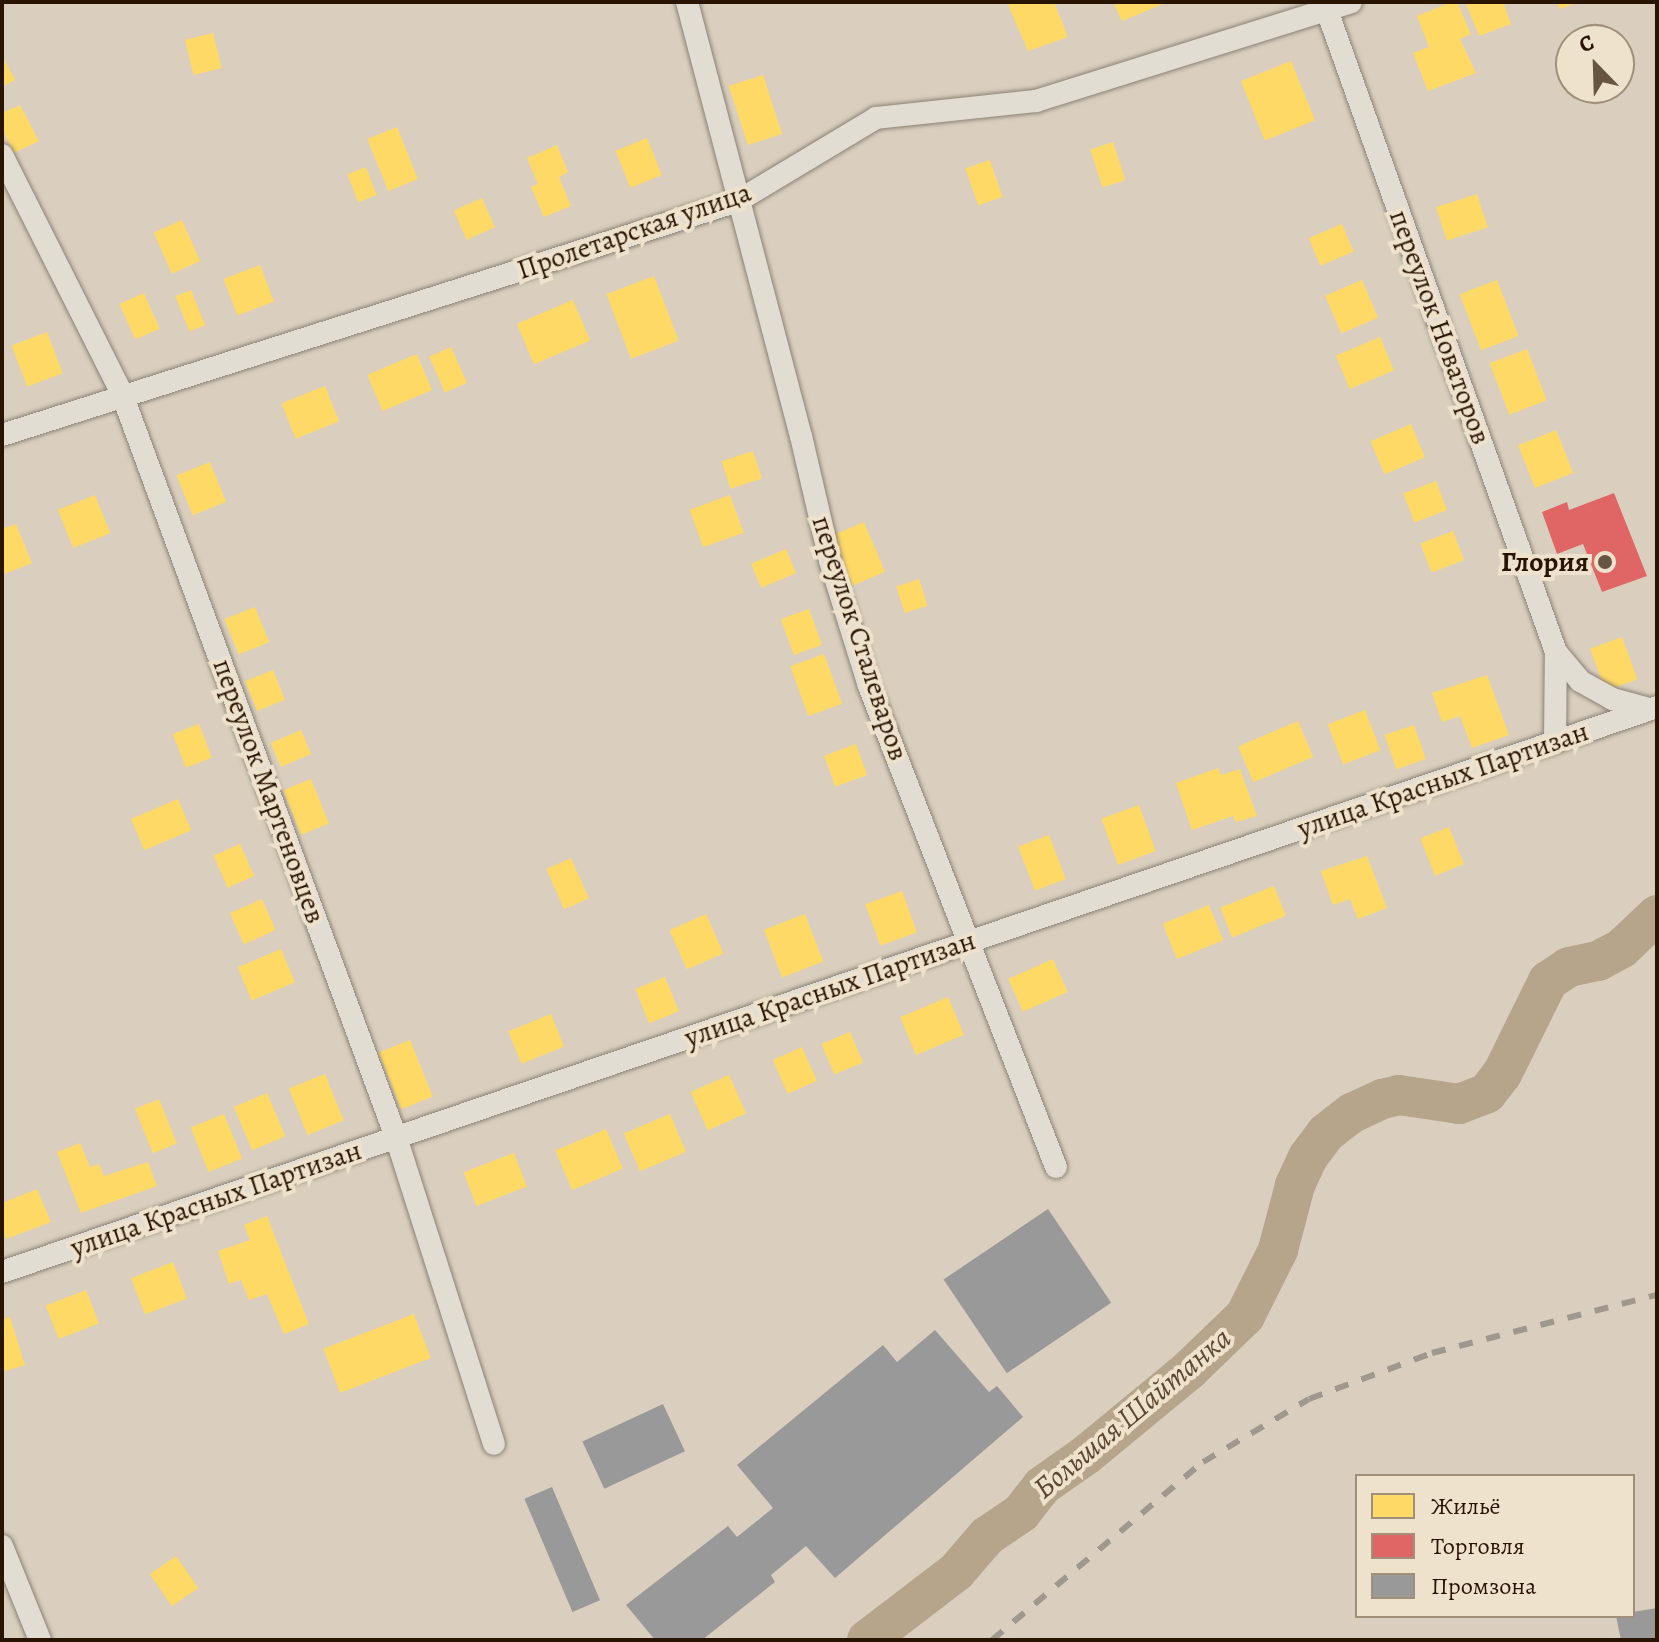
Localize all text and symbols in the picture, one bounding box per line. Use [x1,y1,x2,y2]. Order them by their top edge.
north arrow [1555,24,1635,104]
text: С [1574,27,1599,60]
street label: Пролетарская улица [513,175,755,287]
street label: переулок Новаторов [1382,205,1498,449]
street label: переулок Сталеваров [805,512,915,764]
place label: Глория [1501,545,1589,579]
marker: Глория [1596,553,1614,571]
street label: переулок Мартеновцев [206,654,332,928]
street label: улица Красных Партизан [1293,714,1593,846]
street label: улица Красных Партизан [680,923,980,1055]
street label: улица Красных Партизан [66,1133,366,1265]
water label: Большая Шайтанка [1026,1320,1238,1506]
legend [1355,1474,1635,1618]
text: Жильё [1431,1490,1500,1522]
text: Торговля [1431,1530,1525,1562]
text: Промзона [1431,1570,1536,1602]

